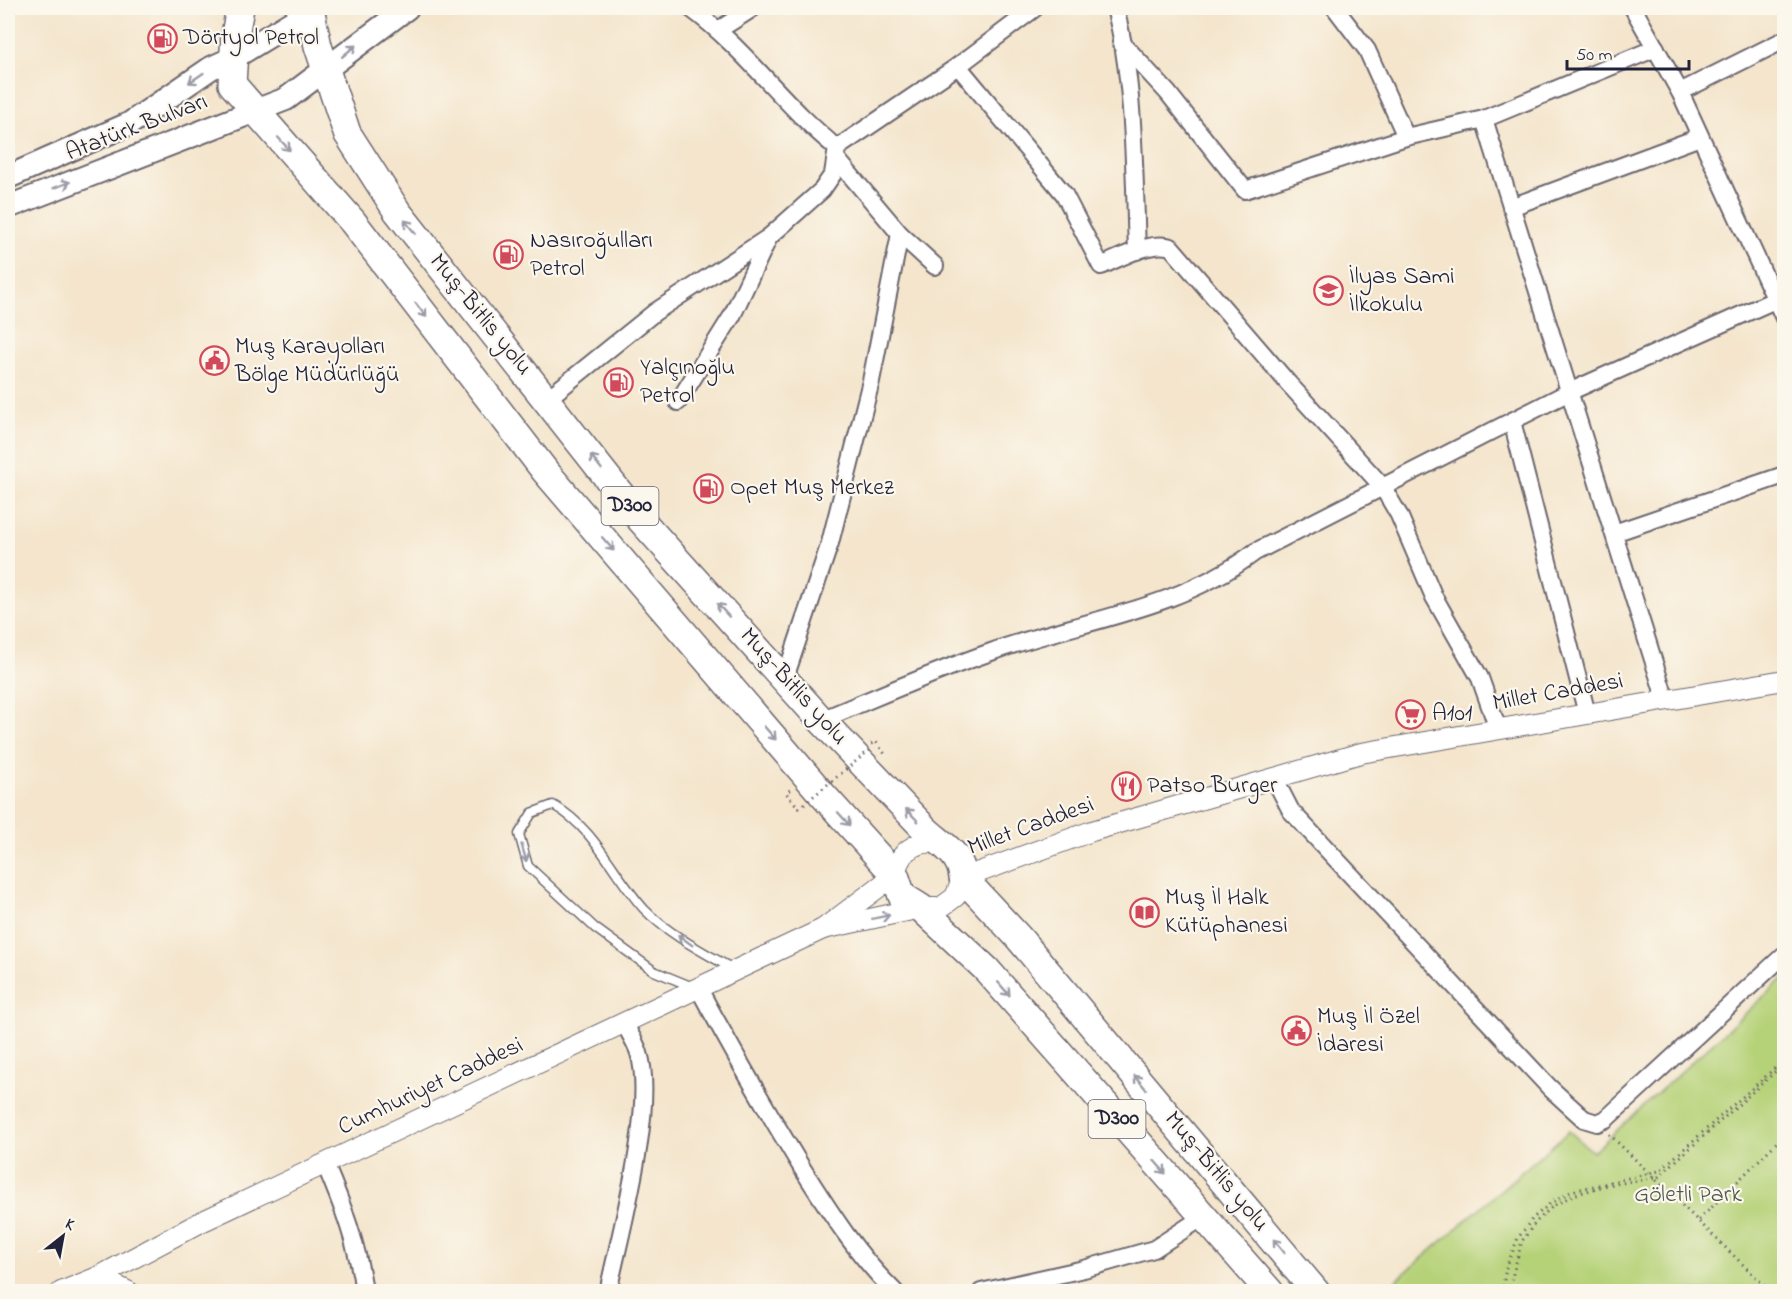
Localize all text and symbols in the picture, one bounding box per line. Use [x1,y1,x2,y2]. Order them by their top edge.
place label: Dörtyol Petrol [182,21,319,57]
fuel station icon: Dörtyol Petrol [146,22,178,54]
scale bar [1567,33,1688,71]
text: 50 m [1576,43,1613,69]
one-way arrow [341,44,356,58]
one-way arrow [188,72,204,84]
street label: Atatürk Bulvarı [61,85,213,171]
one-way arrow [277,136,291,151]
one-way arrow [52,179,71,190]
one-way arrow [403,219,416,235]
place label: Nasıroğulları Petrol [530,224,653,287]
fuel station icon: Nasıroğulları Petrol [493,239,525,271]
street label: Muş-Bitlis yolu [419,246,540,384]
place label: İlyas Sami İlkokulu [1349,260,1455,323]
school or university icon: İlyas Sami İlkokulu [1312,275,1344,307]
one-way arrow [415,302,428,318]
place label: Muş Karayolları Bölge Müdürlüğü [234,330,399,393]
public building icon: Muş Karayolları Bölge Müdürlüğü [198,345,230,377]
place label: Yalçınoğlu Petrol [640,351,735,414]
fuel station icon: Yalçınoğlu Petrol [603,366,635,398]
one-way arrow [590,455,603,471]
place label: Opet Muş Merkez [730,471,895,506]
fuel station icon: Opet Muş Merkez [693,472,725,504]
road number: D300 [602,487,658,525]
one-way arrow [601,536,615,552]
one-way arrow [716,603,730,618]
street label: Muş-Bitlis yolu [730,620,856,754]
street label: Millet Caddesi [1490,664,1626,722]
place label: A101 [1432,697,1473,732]
supermarket icon: A101 [1395,698,1427,730]
one-way arrow [763,725,777,740]
place label: Patso Burger [1147,769,1278,804]
restaurant icon: Patso Burger [1110,770,1142,802]
street label: Millet Caddesi [963,788,1099,866]
one-way arrow [905,808,919,823]
one-way arrow [837,811,851,826]
one-way arrow [519,843,530,862]
place label: Muş İl Halk Kütüphanesi [1165,881,1288,944]
library icon: Muş İl Halk Kütüphanesi [1128,896,1160,928]
one-way arrow [870,911,890,922]
one-way arrow [678,934,694,947]
one-way arrow [997,981,1011,996]
place label: Muş İl Özel İdaresi [1317,1000,1420,1063]
public building icon: Muş İl Özel İdaresi [1280,1015,1312,1047]
street label: Cumhuriyet Caddesi [333,1029,530,1146]
one-way arrow [1134,1074,1147,1090]
road number: D300 [1088,1100,1146,1138]
street label: Muş-Bitlis yolu [1154,1104,1277,1241]
one-way arrow [1153,1159,1167,1174]
park label: Göletli Park [1634,1178,1742,1213]
north arrow [33,1206,93,1266]
text: K [60,1213,80,1238]
one-way arrow [1272,1238,1285,1254]

